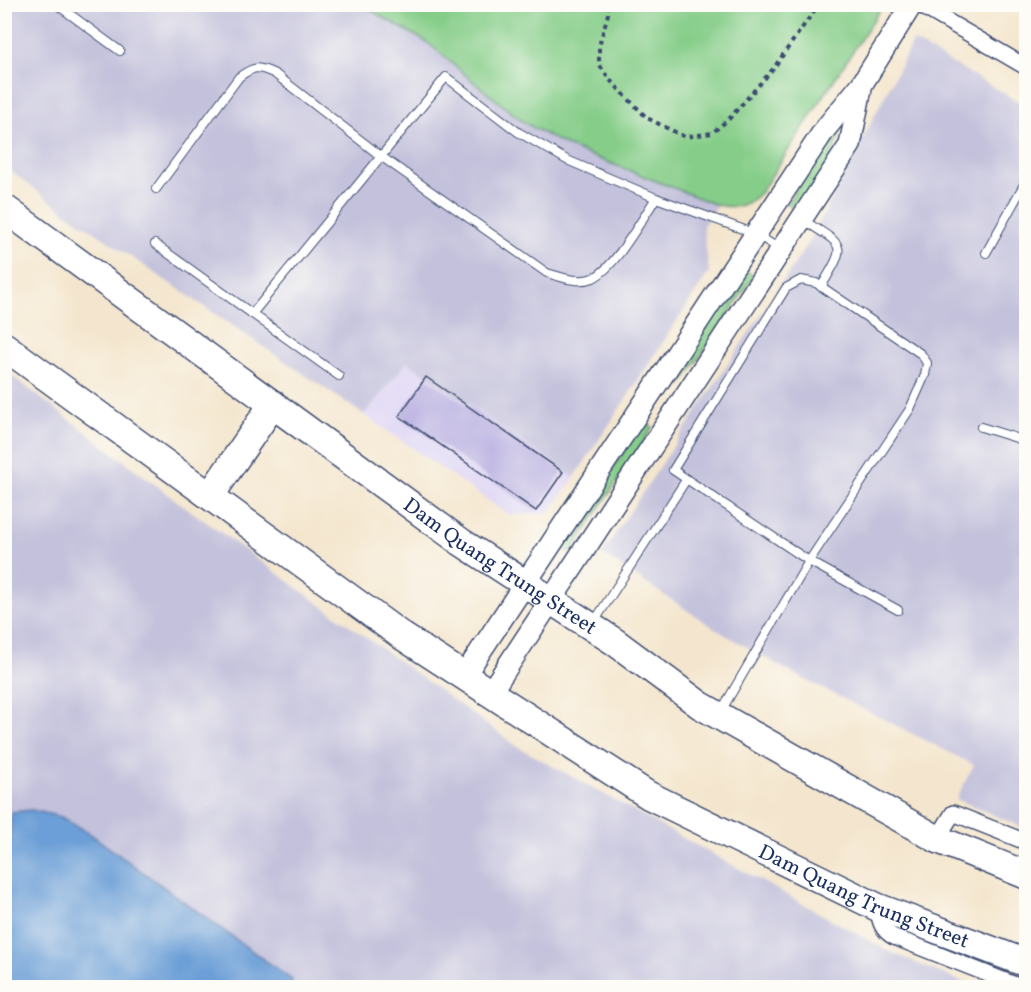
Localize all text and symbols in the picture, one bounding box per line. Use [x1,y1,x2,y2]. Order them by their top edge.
street label: Dam Quang Trung Street [397,491,602,642]
street label: Dam Quang Trung Street [753,838,973,956]

